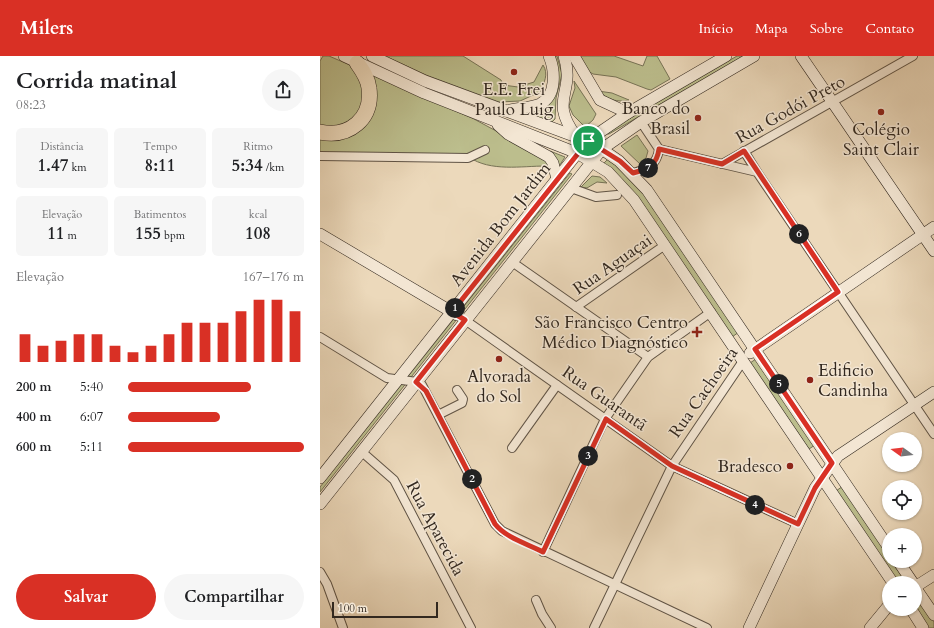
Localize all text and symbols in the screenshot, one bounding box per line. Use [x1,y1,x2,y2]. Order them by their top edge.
text: Milers [20,15,73,41]
text: Início [698,19,733,38]
text: Mapa [755,19,788,38]
text: Sobre [810,19,843,38]
text: Contato [865,19,914,38]
text: Corrida matinal [16,66,177,96]
marker: E.E. Frei Paulo Luig [509,67,519,77]
button: share [262,69,304,111]
street label: Rua Godói Preto [731,70,849,149]
place label: E.E. Frei Paulo Luig [475,78,554,121]
text: 08:23 [16,96,46,114]
place label: Banco do Brasil [622,97,691,140]
marker: Colégio Saint Clair [876,107,886,117]
marker: Banco do Brasil [693,113,703,123]
place label: Colégio Saint Clair [843,118,920,161]
pin [571,124,605,158]
icon: arrive [577,130,599,152]
text: Distância [40,139,84,154]
text: Tempo [143,139,177,154]
text: Ritmo [243,139,273,154]
text: 1.47 [37,154,68,177]
text: 8:11 [144,154,176,177]
text: 5:34 [232,154,263,177]
street label: Avenida Bom Jardim [445,157,556,291]
pin: 7 [638,158,658,178]
text: km [68,160,87,175]
text: /km [263,160,284,175]
text: 7 [645,160,651,175]
text: Elevação [42,207,82,222]
text: Batimentos [134,207,186,222]
text: kcal [249,207,267,222]
text: 11 [47,222,65,245]
text: 155 [135,222,161,245]
text: 108 [245,222,271,245]
pin: 6 [789,224,809,244]
text: 6 [796,226,802,241]
text: m [65,228,77,243]
text: bpm [161,228,185,243]
street label: Rua Aguaçai [568,229,656,300]
text: Elevação [16,268,64,286]
text: 167–176 m [242,268,304,286]
pin: 1 [445,298,465,318]
text: 1 [452,300,458,315]
place label: São Francisco Centro Médico Diagnóstico [535,311,688,354]
marker: São Francisco Centro Médico Diagnóstico [691,326,703,338]
street label: Rua Cachoeira [664,342,744,442]
marker: Alvorada do Sol [494,354,504,364]
place label: Edificio Candinha [818,359,889,402]
street label: Rua Guarantã [558,361,652,437]
place label: Alvorada do Sol [467,365,532,408]
pin: 5 [769,374,789,394]
marker: Edificio Candinha [805,375,815,385]
text: 5 [776,376,782,391]
text: 200 m [16,378,51,396]
text: 5:40 [80,378,103,396]
text: 400 m [16,408,51,426]
text: 6:07 [80,408,103,426]
north arrow [882,432,922,472]
map controls [882,432,922,616]
text: 600 m [16,438,51,456]
text: 5:11 [80,438,103,456]
pin: 3 [578,446,598,466]
text: 3 [585,448,591,463]
place label: Bradesco [718,455,782,478]
marker: Bradesco [785,461,795,471]
pin: 2 [462,469,482,489]
text: 2 [469,471,475,486]
street label: Rua Aparecida [401,477,471,580]
button: locate [882,480,922,520]
pin: 4 [745,495,765,515]
text: 4 [752,497,758,512]
button: + [882,528,922,568]
button: Salvar [16,574,156,620]
button: Compartilhar [164,574,304,620]
button: − [882,576,922,616]
scale bar [332,600,438,619]
text: 100 m [338,601,367,616]

